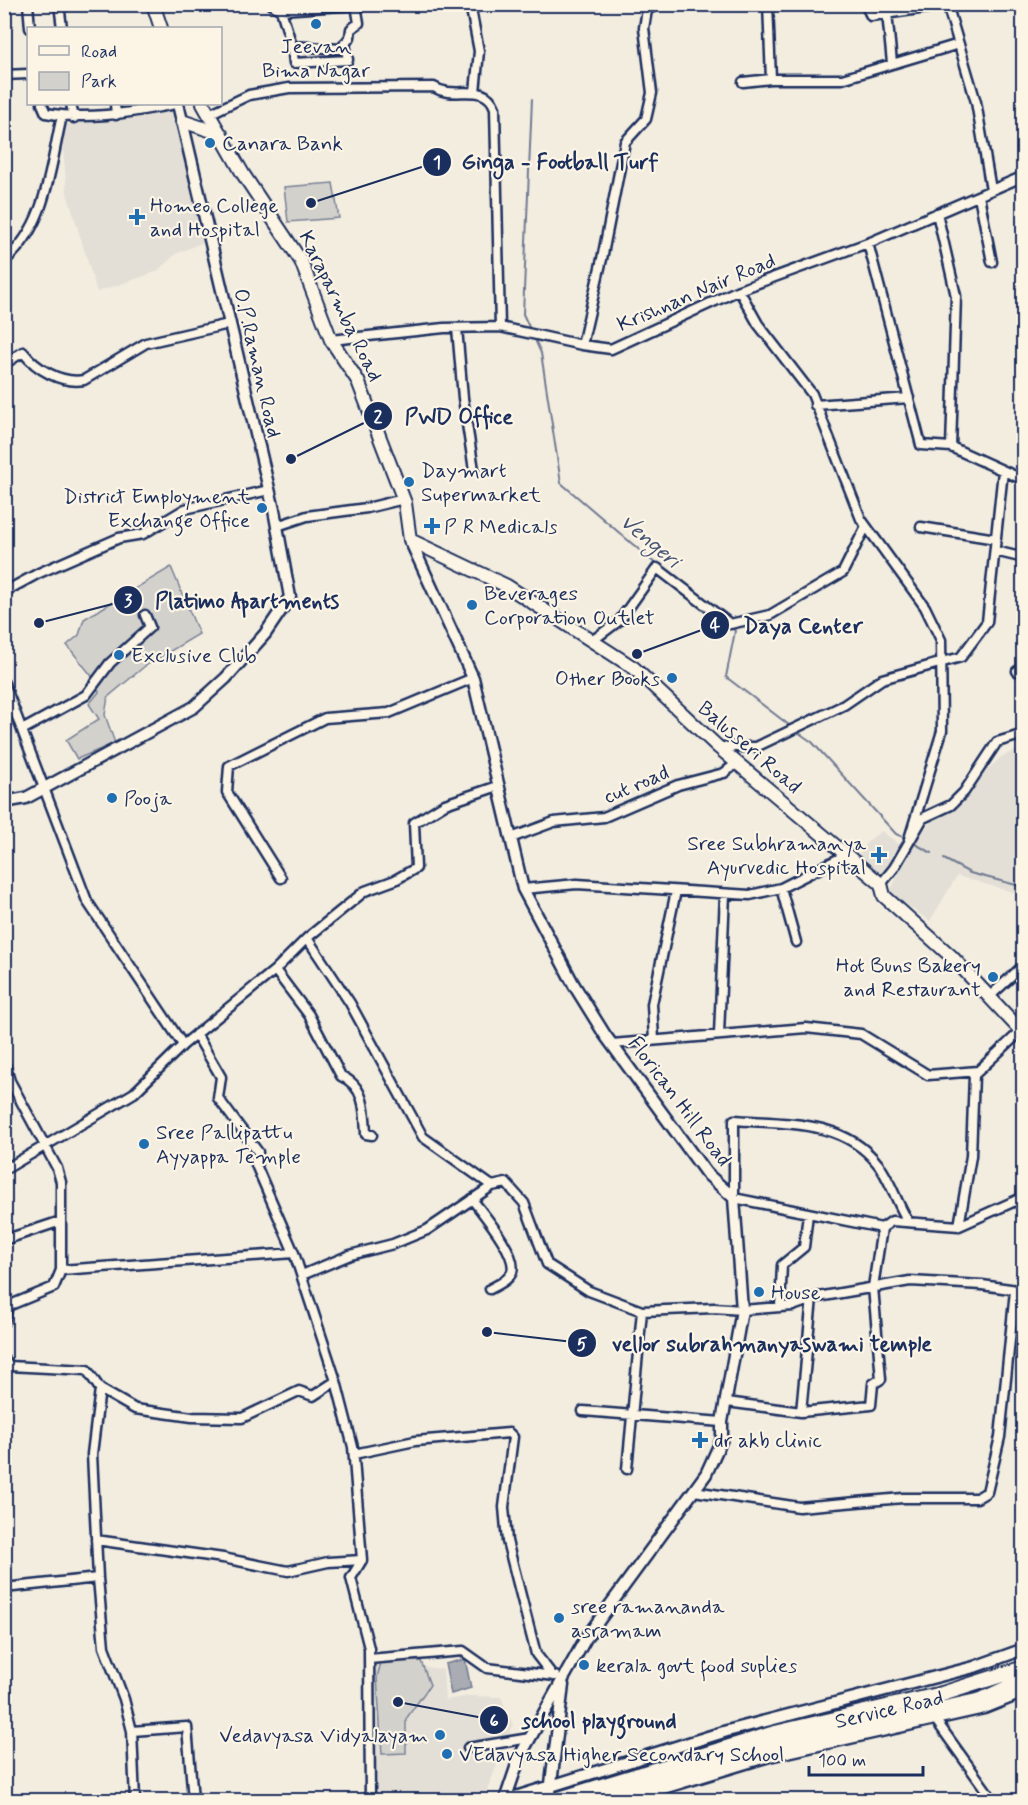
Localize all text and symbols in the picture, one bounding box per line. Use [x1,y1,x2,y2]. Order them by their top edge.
marker: Jeevan Bima Nagar [309,17,323,31]
legend [27,27,222,105]
place label: Jeevan Bima Nagar [262,33,370,85]
text: Road [81,40,117,64]
text: Park [81,70,117,94]
place label: Canara Bank [222,130,343,158]
marker: Canara Bank [203,136,217,150]
callout: Ginga - Football Turf [422,142,667,182]
text: Ginga - Football Turf [462,149,659,180]
text: 1 [433,151,441,175]
place label: Homeo College and Hospital [150,192,278,244]
marker: Homeo College and Hospital [128,208,146,226]
street label: Karaparmba Road [291,226,389,387]
street label: Krishnan Nair Road [613,247,780,339]
street label: O.P.Raman Road [226,286,288,441]
callout: PWD Office [363,396,526,436]
text: PWD Office [405,404,513,432]
text: 2 [374,405,383,429]
place label: Daymart Supermarket [421,457,541,509]
marker: Daymart Supermarket [402,475,416,489]
place label: District Employment Exchange Office [63,483,251,537]
marker: District Employment Exchange Office [255,501,269,515]
water label: Vengeri [612,508,688,578]
place label: P R Medicals [444,513,557,541]
marker: P R Medicals [425,519,439,533]
callout: Platimo Apartments [113,580,351,620]
place label: Beverages Corporation Outlet [484,580,655,632]
text: Platimo Apartments [155,588,339,618]
text: 3 [124,589,133,613]
marker: Beverages Corporation Outlet [465,598,479,612]
callout: Daya Center [700,605,876,645]
text: Daya Center [743,613,863,641]
text: 4 [710,614,721,638]
place label: Exclusive Club [131,642,257,670]
marker: Exclusive Club [112,648,126,662]
place label: Other Books [555,665,660,693]
marker: Other Books [665,671,679,685]
street label: Balusseri Road [692,695,807,801]
street label: cut road [599,759,673,811]
place label: Pooja [124,785,172,813]
marker: Pooja [105,791,119,805]
place label: Sree Subhramanya Ayurvedic Hospital [687,830,866,882]
marker: Sree Subhramanya Ayurvedic Hospital [870,846,888,864]
place label: Hot Buns Bakery and Restaurant [836,952,981,1004]
marker: Hot Buns Bakery and Restaurant [986,970,1000,984]
street label: Florican Hill Road [621,1031,737,1172]
place label: Sree Pallipattu Ayyappa Temple [156,1119,301,1171]
marker: Sree Pallipattu Ayyappa Temple [137,1137,151,1151]
place label: House [771,1279,821,1307]
marker: House [752,1285,766,1299]
callout: vellor subrahmanyaswami temple [567,1323,948,1363]
text: vellor subrahmanyaswami temple [612,1331,932,1359]
text: 5 [577,1333,588,1357]
place label: dr akb clinic [714,1427,822,1455]
marker: dr akb clinic [691,1431,709,1449]
place label: sree ramananda asramam [571,1593,725,1645]
marker: sree ramananda asramam [552,1611,566,1625]
place label: kerala govt food suplies [596,1652,797,1682]
marker: kerala govt food suplies [577,1658,591,1672]
street label: Service Road [832,1684,946,1736]
callout: school playground [479,1700,689,1740]
text: school playground [520,1708,677,1740]
text: 6 [489,1709,499,1733]
place label: Vedavyasa Vidyalayam [219,1722,428,1750]
marker: Vedavyasa Vidyalayam [433,1728,447,1742]
scale bar [809,1739,923,1777]
place label: VEdavyasa Higher Secondary School [459,1741,784,1769]
marker: VEdavyasa Higher Secondary School [440,1747,454,1761]
text: 100 m [818,1749,866,1773]

